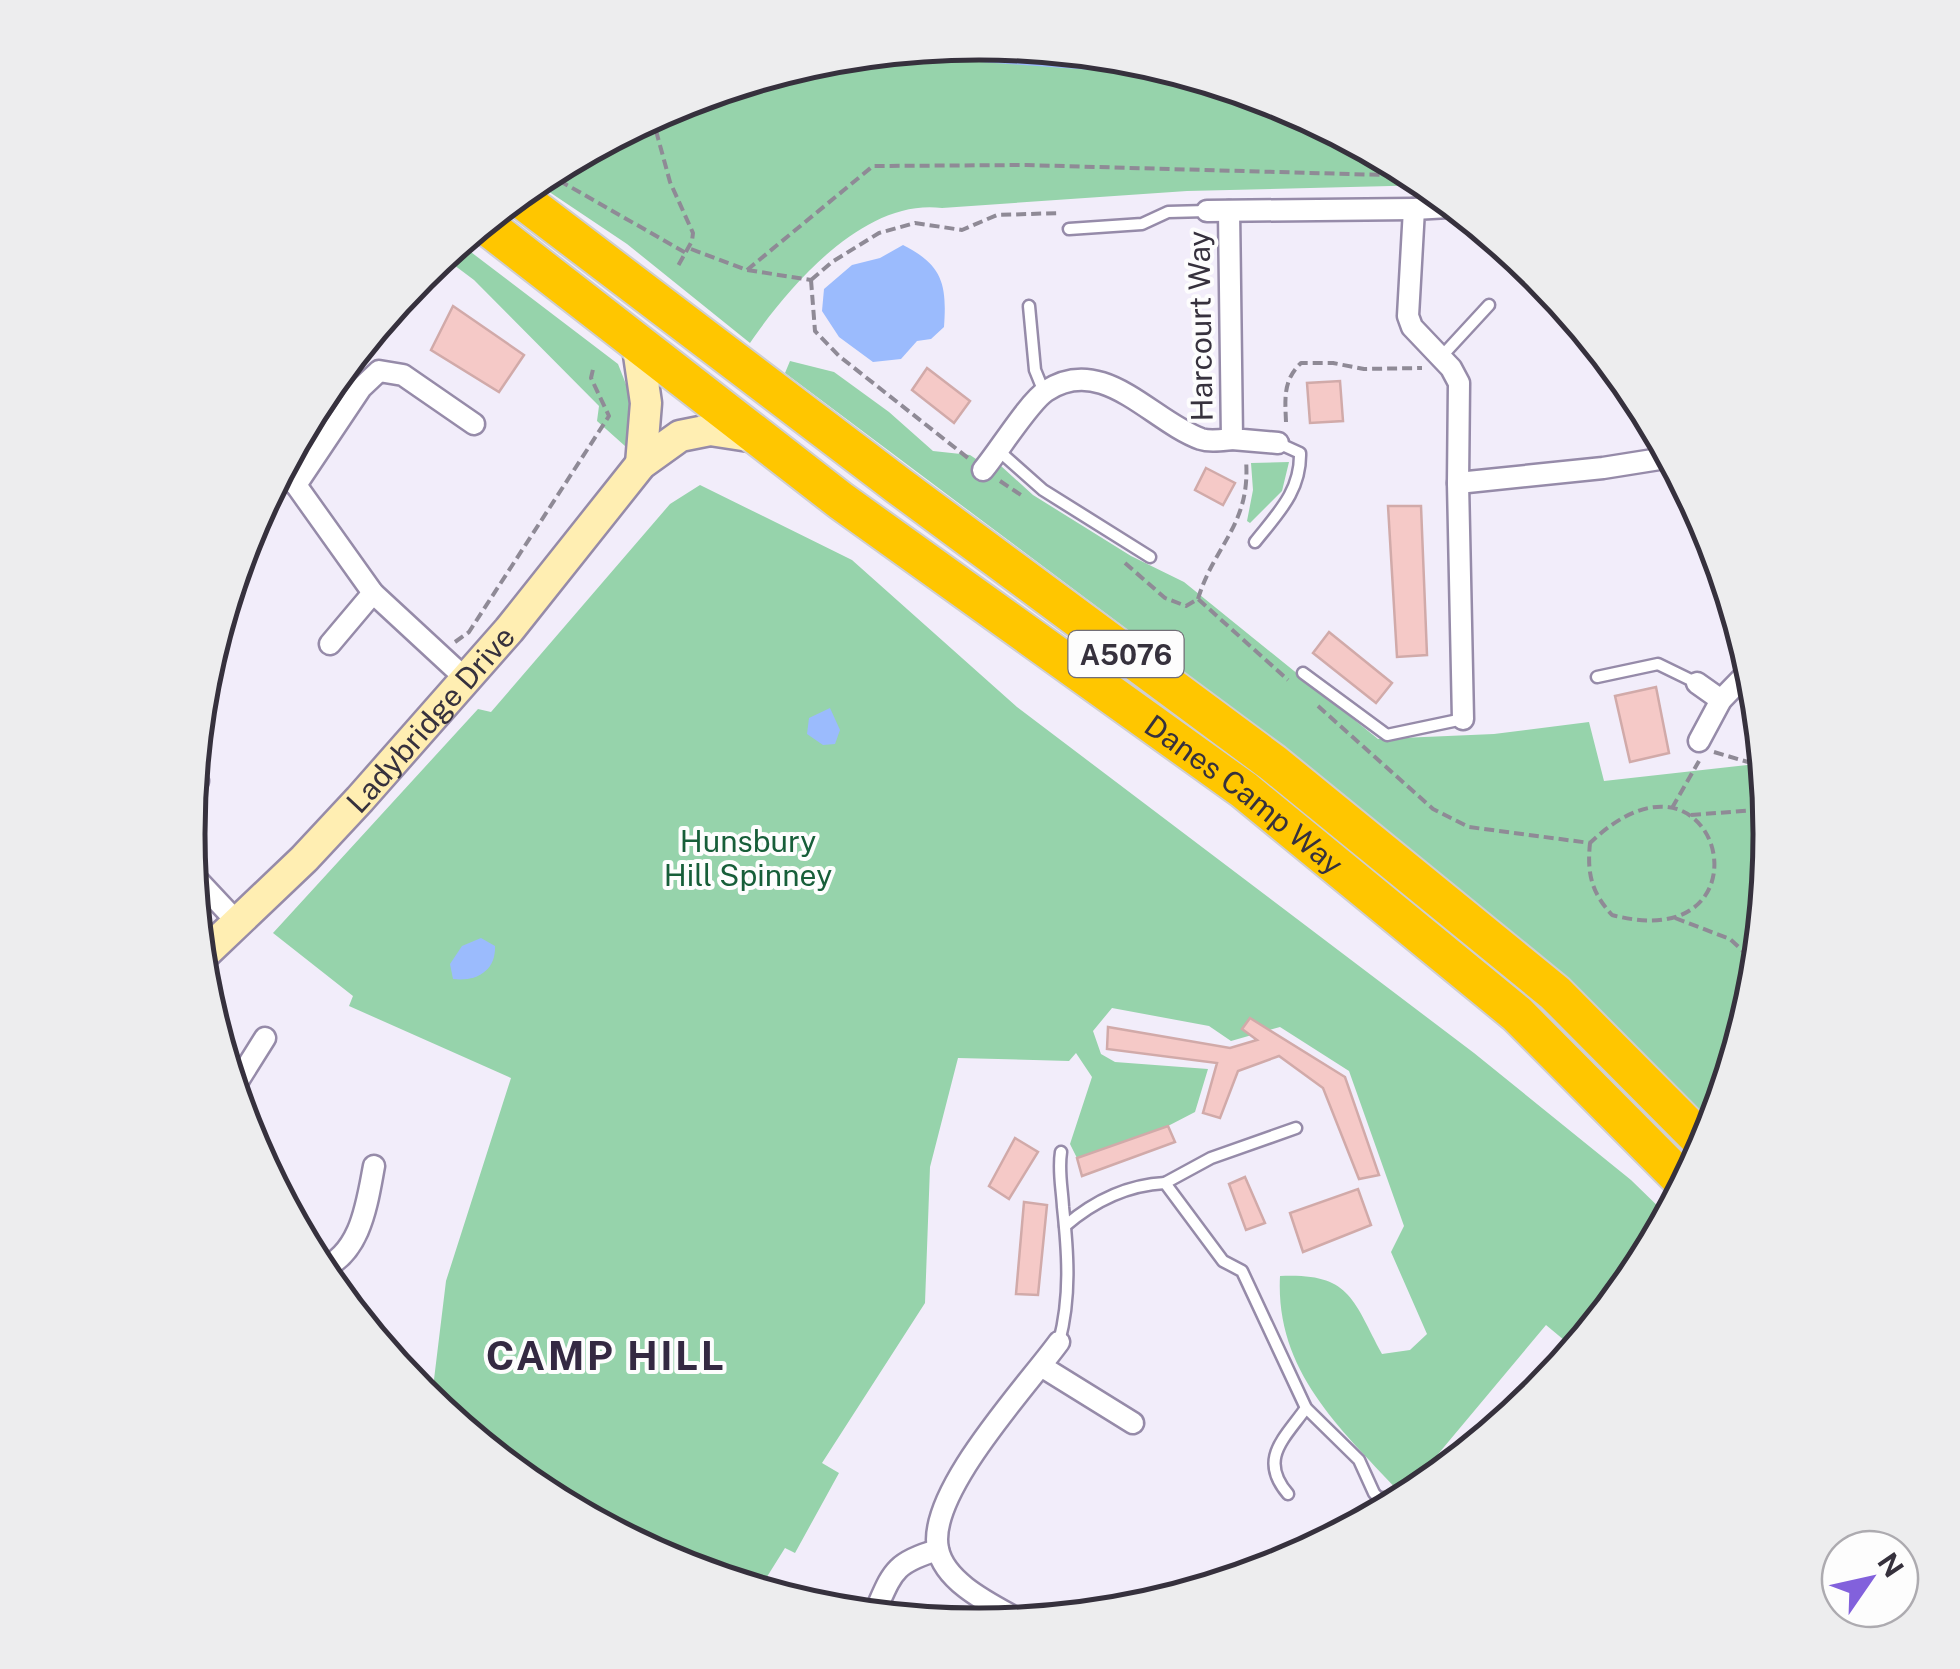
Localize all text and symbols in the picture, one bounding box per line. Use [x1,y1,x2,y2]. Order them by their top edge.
street label: Harcourt Way [1180,230,1220,422]
street label: Ladybridge Drive [339,619,522,820]
road number: A5076 [1068,631,1184,677]
street label: Danes Camp Way [1138,707,1351,882]
park label: Hunsbury Hill Spinney [664,823,832,893]
district label: CAMP HILL [486,1332,726,1379]
north arrow [1820,1529,1920,1629]
text: N [1871,1546,1911,1583]

